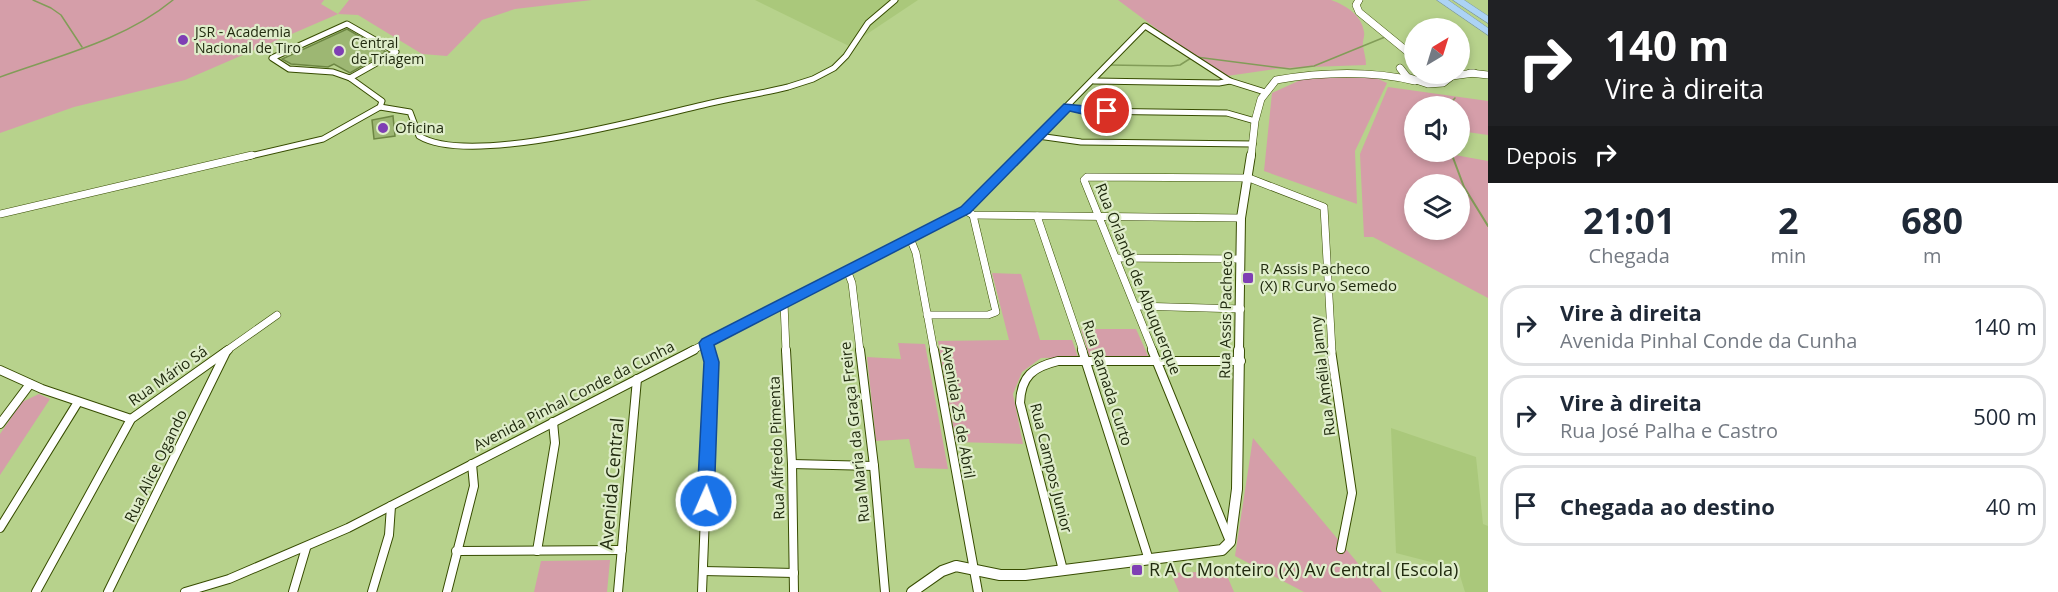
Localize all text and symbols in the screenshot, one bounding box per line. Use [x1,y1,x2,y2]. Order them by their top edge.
text: 140 m [1605,16,1729,73]
north arrow [1404,18,1470,84]
map controls [1404,18,1470,240]
place label: JSR - Academia Nacional de Tiro [193,22,301,57]
icon: right [1506,24,1584,102]
marker: JSR - Academia Nacional de Tiro [176,33,190,47]
place label: Central de Triagem [351,33,424,68]
marker: Central de Triagem [332,44,346,58]
text: Vire à direita [1605,70,1764,107]
pin [1081,85,1132,136]
icon: arrive [1090,94,1123,127]
button: sound [1404,96,1470,162]
place label: Oficina [395,117,444,137]
marker: Oficina [376,121,390,135]
icon: right [1589,138,1622,171]
text: Depois [1506,140,1577,170]
button: layers [1404,174,1470,240]
street label: Rua Orlando de Albuquerque [1091,180,1187,377]
text: 21:01 [1583,196,1676,245]
text: 2 [1778,196,1799,245]
text: 680 [1901,196,1963,245]
text: Chegada [1589,242,1670,269]
text: min [1770,242,1806,269]
text: m [1923,242,1941,269]
street label: Rua Assis Pacheco [1214,251,1236,379]
place label: R Assis Pacheco (X) R Curvo Semedo [1260,258,1397,295]
marker: R Assis Pacheco (X) R Curvo Semedo [1241,271,1255,285]
text: Vire à direita [1560,297,1702,327]
icon: right [1509,309,1542,342]
text: 140 m [1973,311,2037,341]
street label: Rua Amélia Janny [1305,315,1339,437]
street label: Rua Ramada Curto [1078,317,1138,448]
text: Avenida Pinhal Conde da Cunha [1560,327,1857,354]
street label: Avenida Pinhal Conde da Cunha [470,336,677,455]
street label: Rua Mário Sá [124,341,211,410]
street label: Rua Maria da Graça Freire [835,341,873,523]
street label: Avenida 25 de Abril [937,344,981,480]
street label: Rua Alfredo Pimenta [763,376,789,520]
text: Vire à direita [1560,387,1702,417]
icon: right [1509,399,1542,432]
street label: Rua Campos Junior [1026,401,1078,535]
text: 500 m [1973,401,2037,431]
street label: Rua Alice Ogando [119,406,191,525]
street label: Avenida Central [593,417,629,551]
text: Rua José Palha e Castro [1560,417,1778,444]
position arrow [674,469,738,533]
icon: arrive [1509,489,1542,522]
text: Chegada ao destino [1560,491,1775,521]
text: 40 m [1986,491,2037,521]
place label: R A C Monteiro (X) Av Central (Escola) [1149,557,1458,581]
marker: R A C Monteiro (X) Av Central (Escola) [1130,563,1144,577]

